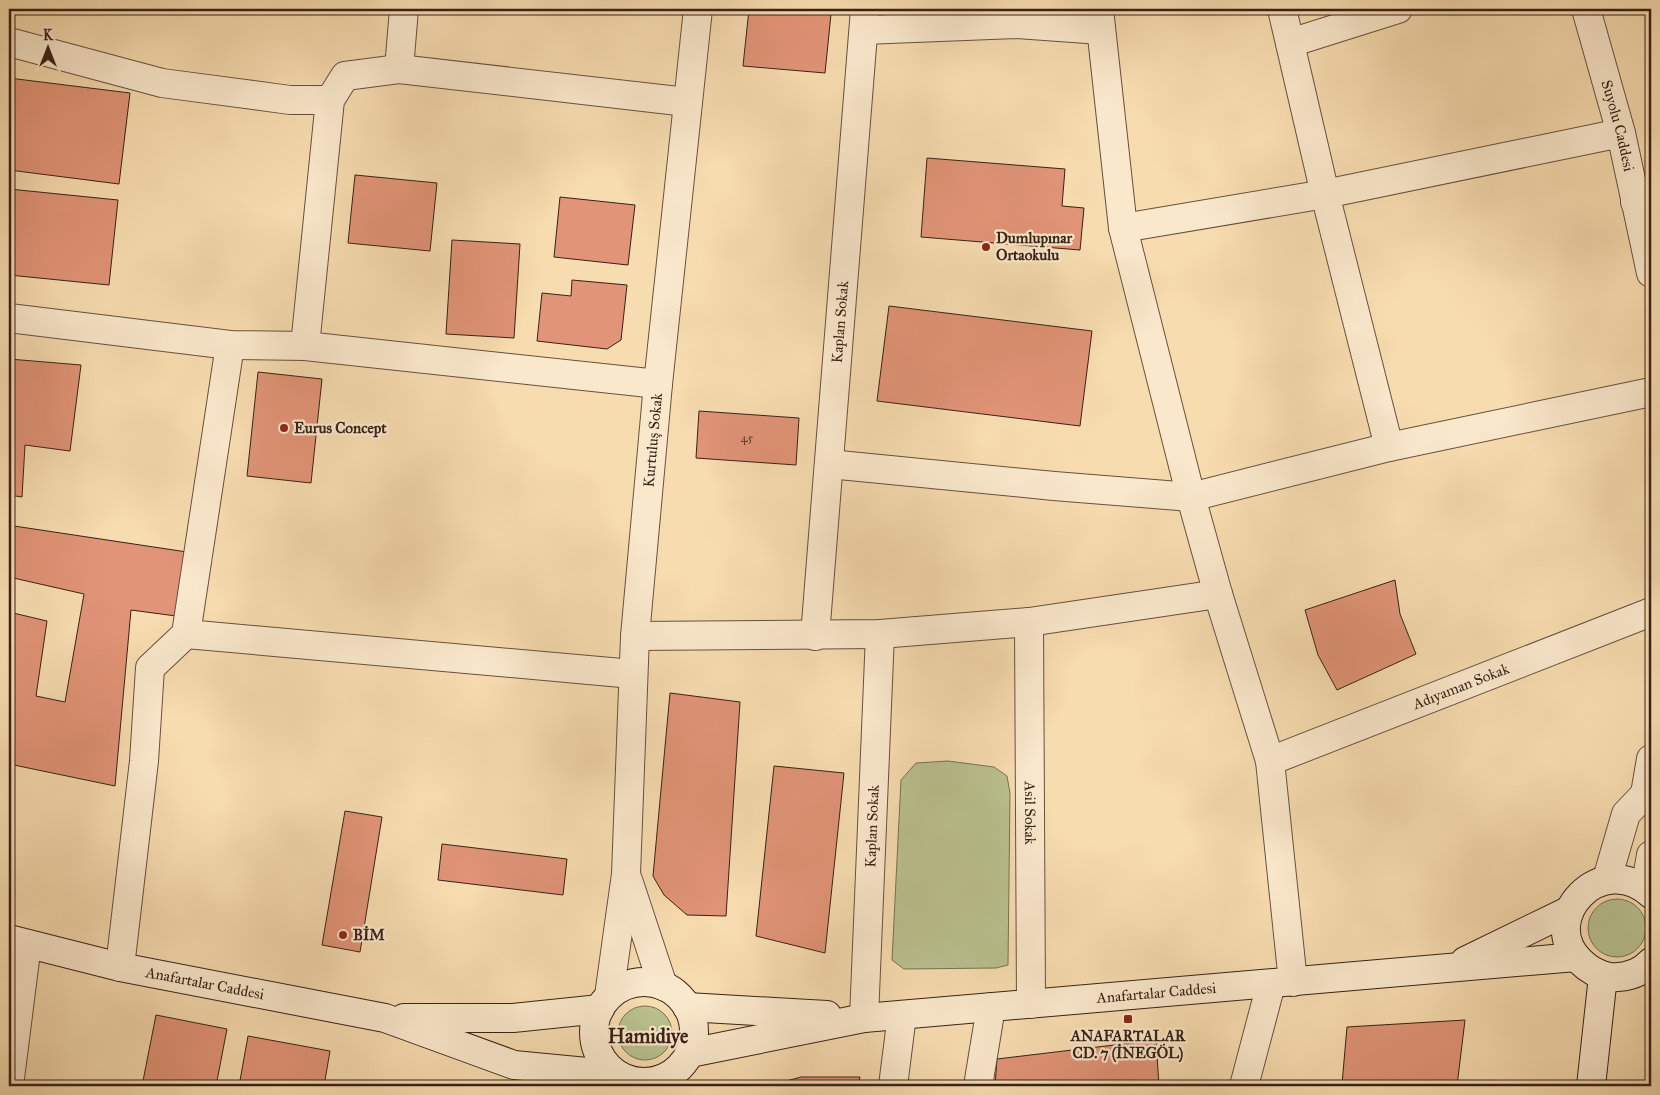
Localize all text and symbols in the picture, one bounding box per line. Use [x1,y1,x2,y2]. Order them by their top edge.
north arrow [22,22,72,72]
text: K [43,27,54,44]
street label: Suyolu Caddesi [1597,78,1638,173]
place label: Dumlupınar Ortaokulu [996,229,1072,264]
marker: Dumlupınar Ortaokulu [980,241,992,253]
street label: Kaplan Sokak [828,280,852,364]
street label: Kurtuluş Sokak [640,392,666,488]
place label: Eurus Concept [294,419,387,438]
marker: Eurus Concept [278,422,290,434]
house number: 45 [741,431,754,445]
street label: Adıyaman Sokak [1409,659,1512,714]
street label: Asil Sokak [1021,780,1039,845]
street label: Kaplan Sokak [861,784,883,868]
place label: BİM [353,925,385,944]
marker: BİM [337,929,349,941]
street label: Anafartalar Caddesi [143,963,266,1004]
street label: Anafartalar Caddesi [1095,979,1217,1007]
marker: ANAFARTALAR CD. 7 (İNEGÖL) [1122,1013,1134,1025]
district label: Hamidiye [608,1024,689,1049]
place label: ANAFARTALAR CD. 7 (İNEGÖL) [1070,1027,1187,1063]

